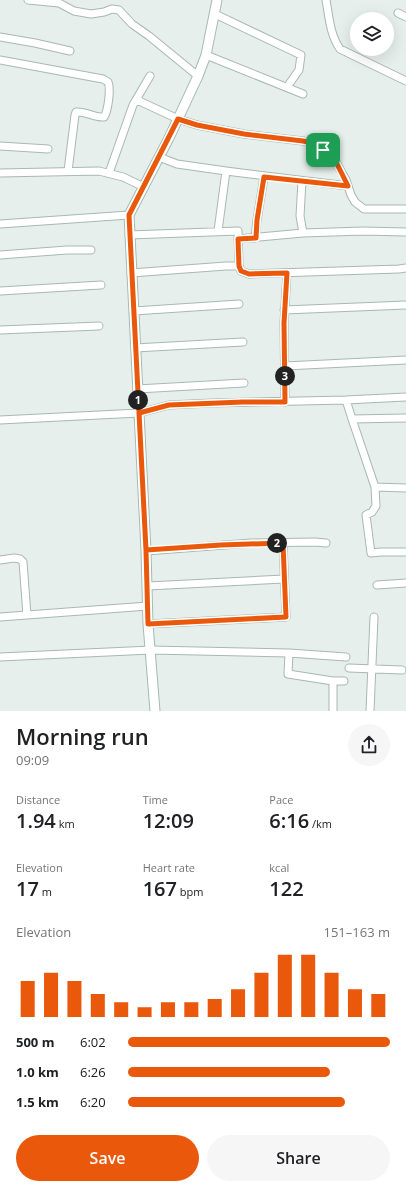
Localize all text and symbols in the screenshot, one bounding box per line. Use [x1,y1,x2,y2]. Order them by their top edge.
map controls [350,12,394,56]
button: layers [350,12,394,56]
pin [306,133,340,167]
icon: arrive [312,139,334,161]
pin: 3 [275,366,295,386]
text: 3 [282,368,288,383]
pin: 1 [128,390,148,410]
text: 1 [135,392,141,407]
pin: 2 [267,533,287,553]
text: 2 [274,535,280,550]
text: Morning run [16,721,149,751]
button: share [348,724,390,766]
text: 09:09 [16,751,49,769]
text: Distance [16,792,60,807]
text: Time [143,792,168,807]
text: Pace [269,792,294,807]
text: 1.94 [16,807,56,834]
text: 12:09 [143,807,194,834]
text: 6:16 [269,807,309,834]
text: km [56,816,75,831]
text: /km [309,816,332,831]
text: Elevation [16,860,63,875]
text: Heart rate [143,860,195,875]
text: kcal [269,860,289,875]
text: 17 [16,875,39,902]
text: 167 [143,875,177,902]
text: 122 [269,875,304,902]
text: m [39,884,52,899]
text: bpm [177,884,203,899]
text: Elevation [16,923,71,941]
text: 151–163 m [323,923,390,941]
text: 500 m [16,1033,54,1051]
text: 6:02 [80,1033,106,1051]
text: 1.0 km [16,1063,59,1081]
text: 6:26 [80,1063,106,1081]
text: 1.5 km [16,1093,59,1111]
text: 6:20 [80,1093,106,1111]
button: Save [16,1135,199,1181]
button: Share [207,1135,390,1181]

